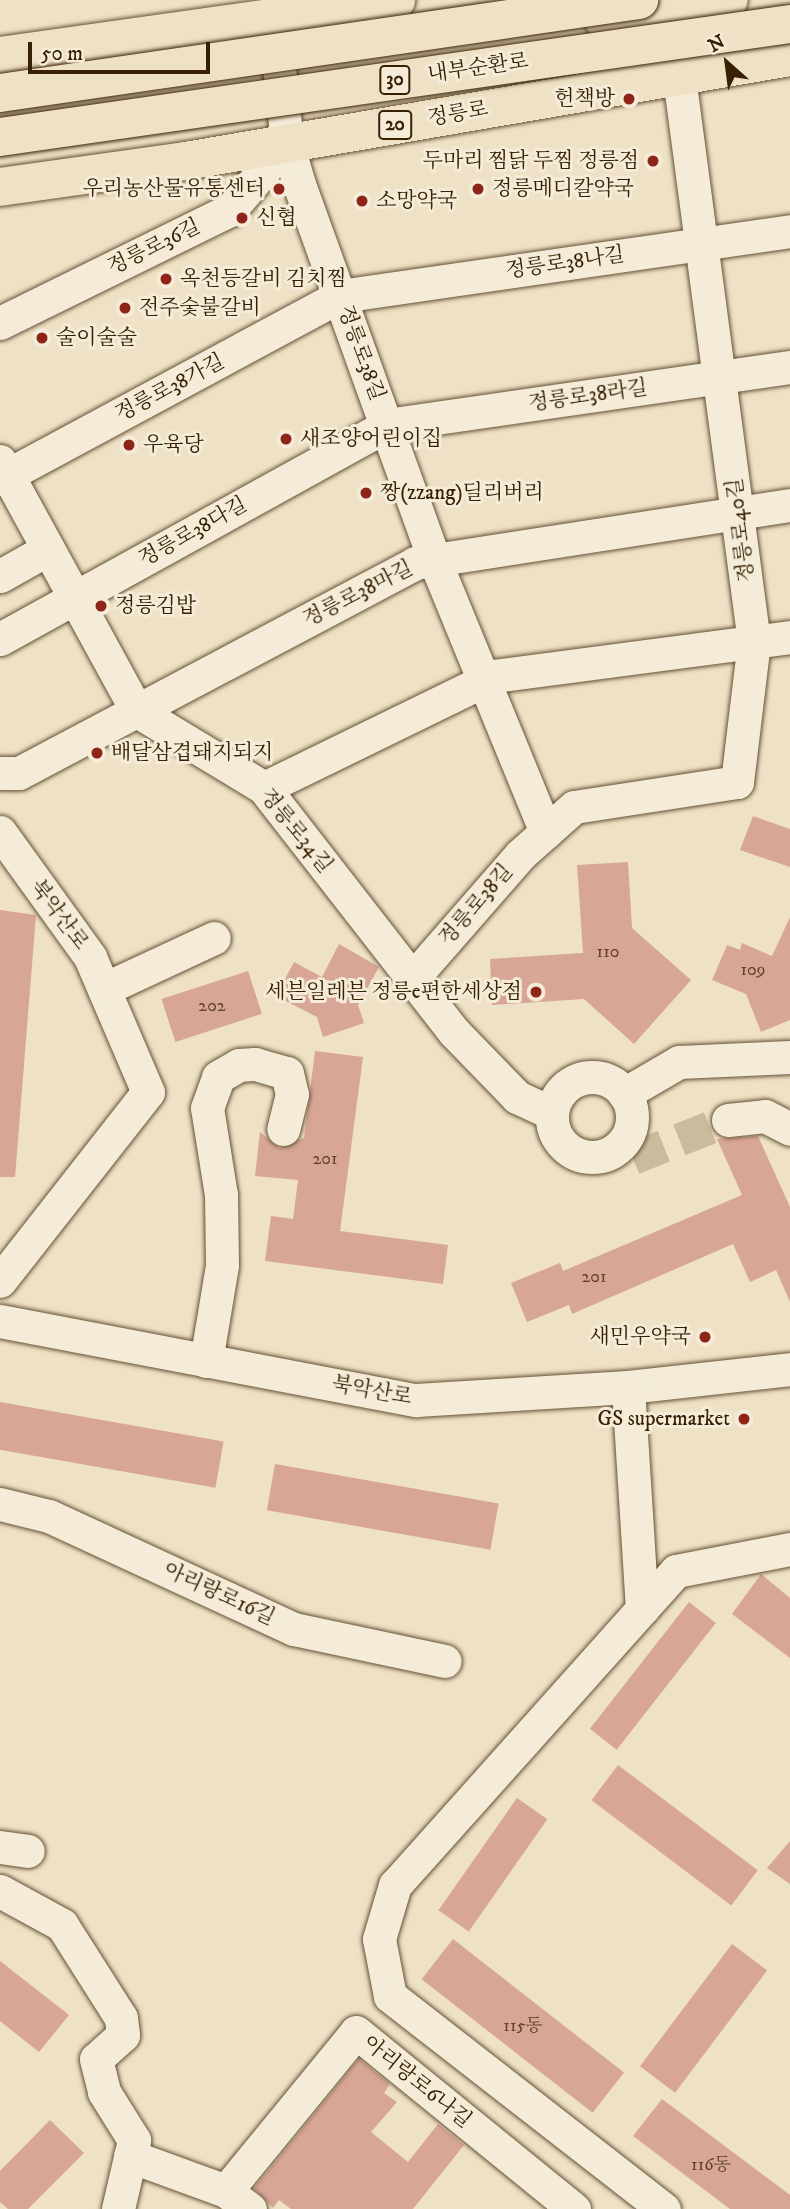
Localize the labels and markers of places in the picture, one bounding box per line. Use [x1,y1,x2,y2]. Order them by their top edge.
place label: 헌책방 [554,86,615,112]
marker: 헌책방 [621,91,637,107]
place label: 두마리 찜닭 두찜 정릉점 [423,148,639,174]
marker: 두마리 찜닭 두찜 정릉점 [645,153,661,169]
place label: 우리농산물유통센터 [82,176,265,202]
place label: 정릉메디칼약국 [492,176,634,202]
marker: 우리농산물유통센터 [271,181,287,197]
marker: 정릉메디칼약국 [470,181,486,197]
place label: 소망약국 [376,188,457,214]
marker: 소망약국 [354,193,370,209]
place label: 신협 [256,205,297,231]
marker: 신협 [234,210,250,226]
place label: 옥천등갈비 김치찜 [180,266,347,292]
marker: 옥천등갈비 김치찜 [158,271,174,287]
place label: 전주숯불갈비 [139,295,261,321]
marker: 전주숯불갈비 [117,300,133,316]
place label: 술이술술 [56,325,137,351]
marker: 술이술술 [34,330,50,346]
place label: 새조양어린이집 [300,426,442,452]
marker: 새조양어린이집 [278,431,294,447]
place label: 우육당 [143,432,204,458]
marker: 우육당 [121,437,137,453]
place label: 짱(zzang)딜리버리 [380,480,544,506]
marker: 짱(zzang)딜리버리 [358,485,374,501]
place label: 정릉김밥 [115,593,196,619]
marker: 정릉김밥 [93,598,109,614]
place label: 배달삼겹돼지되지 [111,740,273,766]
marker: 배달삼겹돼지되지 [89,745,105,761]
place label: 세븐일레븐 정릉e편한세상점 [265,979,522,1005]
marker: 세븐일레븐 정릉e편한세상점 [528,984,544,1000]
place label: 새민우약국 [590,1324,691,1350]
marker: 새민우약국 [697,1329,713,1345]
place label: GS supermarket [598,1406,730,1432]
marker: GS supermarket [736,1411,752,1427]

